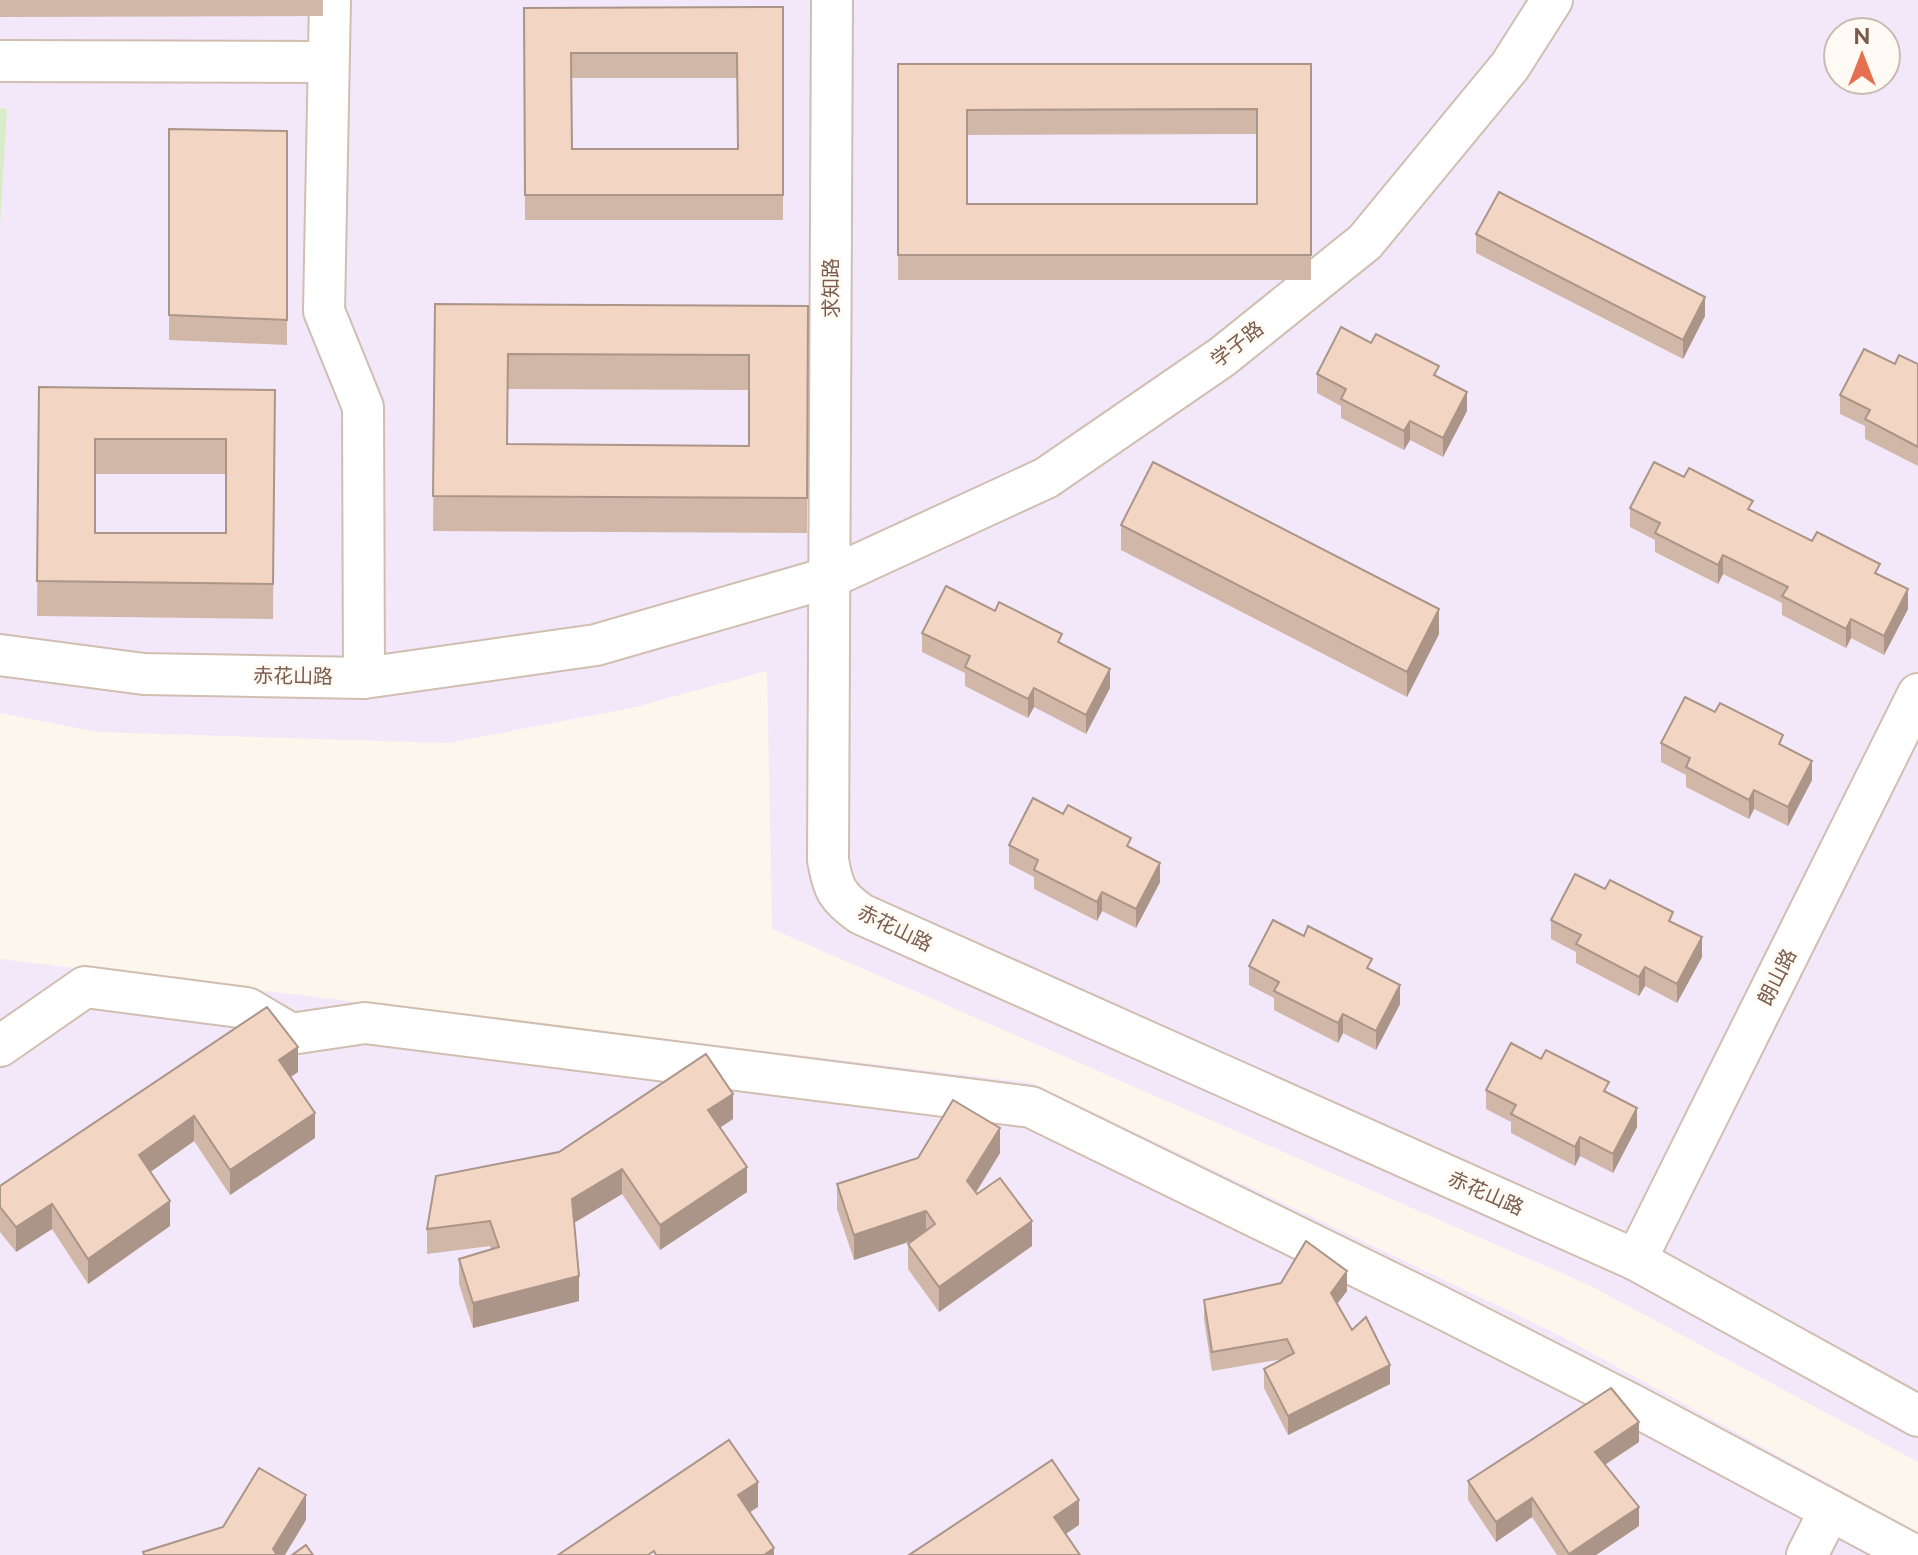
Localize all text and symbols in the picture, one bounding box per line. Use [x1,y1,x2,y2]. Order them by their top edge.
north arrow [1822,16,1902,96]
text: N [1854,23,1870,49]
street label: 求知路 [819,258,843,318]
street label: 学子路 [1206,316,1268,372]
street label: 赤花山路 [253,663,333,689]
street label: 赤花山路 [854,900,936,956]
street label: 朗山路 [1753,945,1801,1009]
street label: 赤花山路 [1445,1166,1527,1220]

